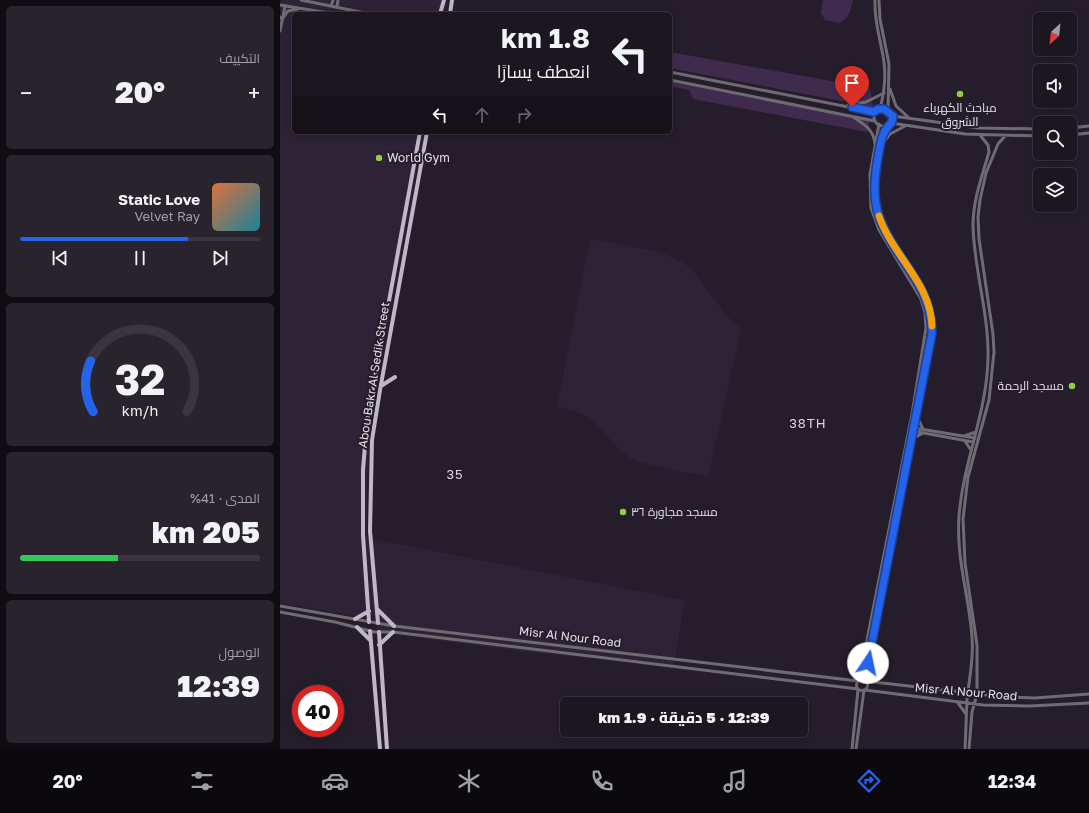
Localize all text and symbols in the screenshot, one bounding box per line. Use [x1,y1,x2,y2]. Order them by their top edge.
north arrow [1033,12,1077,56]
map controls [1033,12,1077,212]
text: 1.8 km [501,21,590,54]
icon: left [604,28,656,80]
text: التكييف [219,50,260,66]
text: انعطف يسارًا [497,60,590,82]
button: sound [1033,64,1077,108]
pin [835,66,869,107]
icon: arrive [841,72,863,94]
text: 20° [115,74,165,110]
text: − [20,79,32,106]
text: + [248,79,260,106]
marker: مباحث الكهرباء الشروق [955,89,965,99]
place label: مباحث الكهرباء الشروق [923,100,997,129]
icon: left [429,104,451,126]
icon: ahead [471,104,493,126]
icon: right [513,104,535,126]
button: search [1033,116,1077,160]
place label: World Gym [387,150,450,165]
marker: World Gym [374,153,384,163]
button: layers [1033,168,1077,212]
text: Static Love [118,190,200,208]
text: Velvet Ray [135,208,200,224]
icon: previous [49,247,71,269]
icon: pause [129,247,151,269]
icon: next [209,247,231,269]
street label: Abou Bakr Al Sedik Street [355,301,392,449]
text: 32 [115,354,165,404]
place label: مسجد الرحمة [997,378,1064,393]
marker: مسجد الرحمة [1067,381,1077,391]
text: km/h [122,402,158,419]
district label: 38TH [789,415,827,431]
district label: 35 [446,466,464,482]
text: المدى · 41% [190,490,260,506]
place label: مسجد مجاورة ٣٦ [631,504,718,519]
marker: مسجد مجاورة ٣٦ [618,507,628,517]
text: 205 km [152,514,260,550]
street label: Misr Al Nour Road [518,623,622,650]
position arrow [847,642,889,684]
text: الوصول [219,644,260,660]
text: 12:39 [177,668,260,704]
street label: Misr Al Nour Road [914,680,1018,703]
speed limit sign: 40 [292,685,344,737]
text: 12:39 · 5 دقيقة · 1.9 km [598,708,770,726]
icon: filters [188,767,216,795]
icon: car [321,767,349,795]
icon: climate [455,767,483,795]
icon: phone [588,767,616,795]
icon: music [721,767,749,795]
icon: directions [855,767,883,795]
text: 20° [53,770,82,792]
text: 12:34 [988,770,1036,792]

